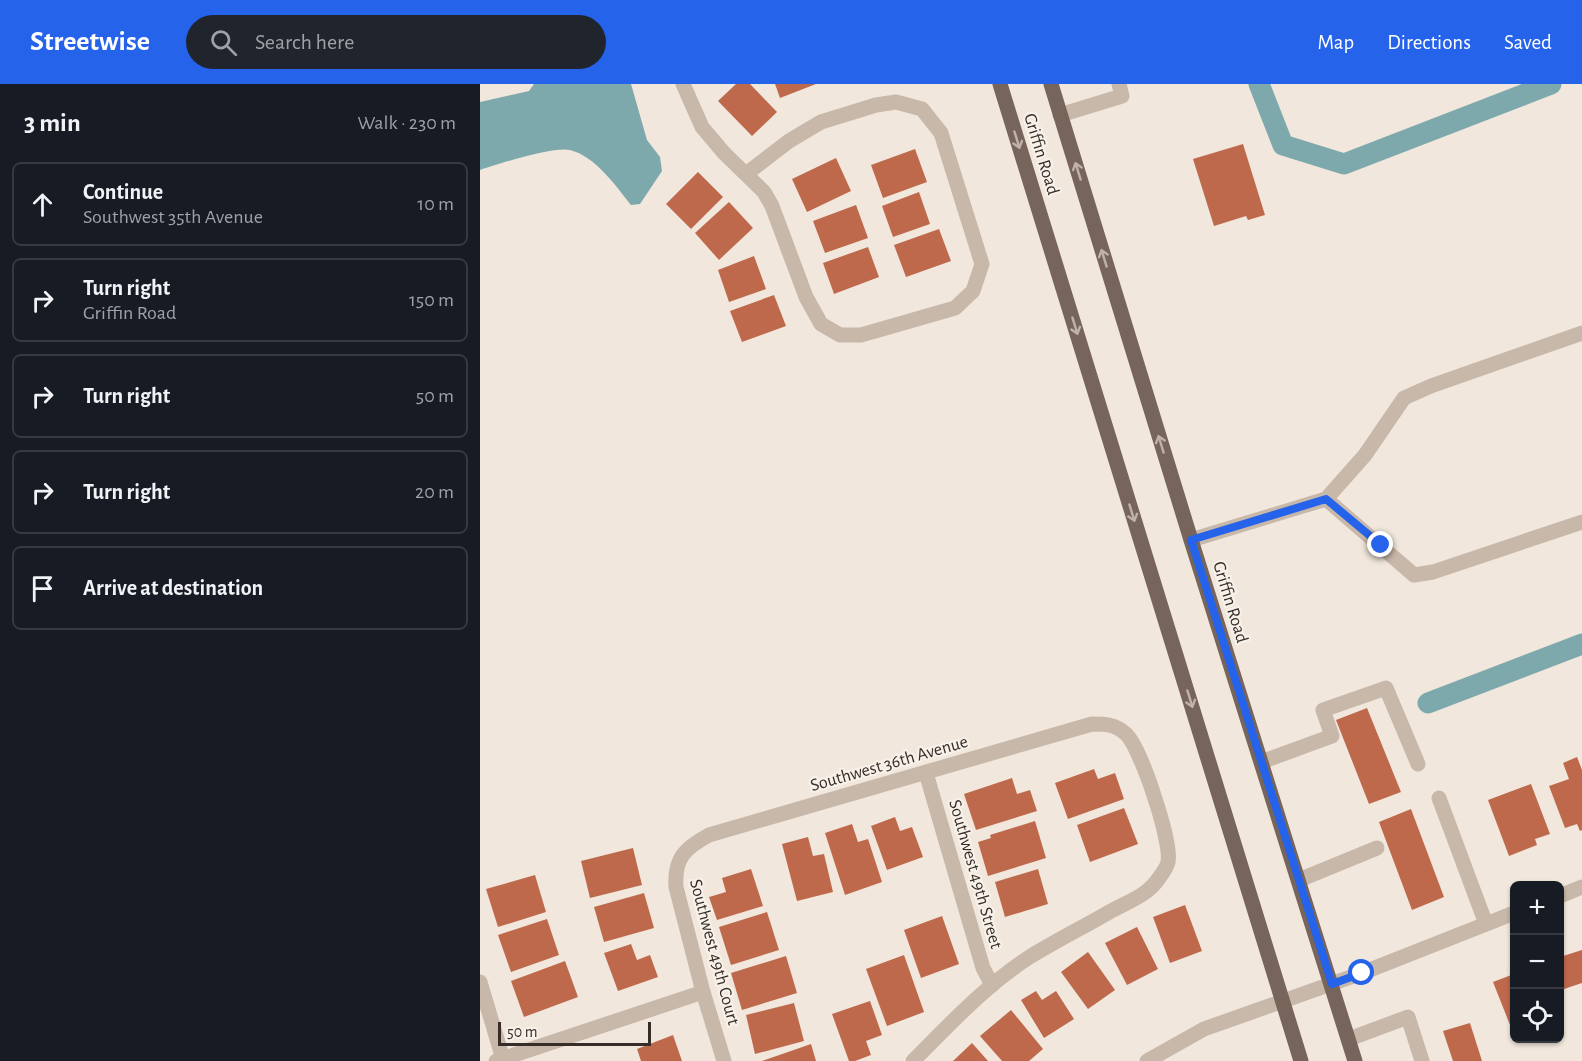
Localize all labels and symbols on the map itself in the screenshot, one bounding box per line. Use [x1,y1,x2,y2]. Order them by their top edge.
street label: Griffin Road [1020,111,1062,197]
one-way arrow [1012,130,1023,149]
one-way arrow [1071,162,1082,181]
one-way arrow [1098,249,1109,268]
one-way arrow [1070,316,1081,335]
one-way arrow [1155,435,1166,454]
one-way arrow [1127,503,1138,522]
route end [1367,531,1393,557]
street label: Griffin Road [1209,559,1251,645]
one-way arrow [1185,689,1196,708]
street label: Southwest 36th Avenue [809,733,970,795]
street label: Southwest 49th Street [945,798,1005,951]
street label: Southwest 49th Court [686,877,742,1027]
route start [1348,959,1374,985]
scale bar [498,1019,651,1046]

